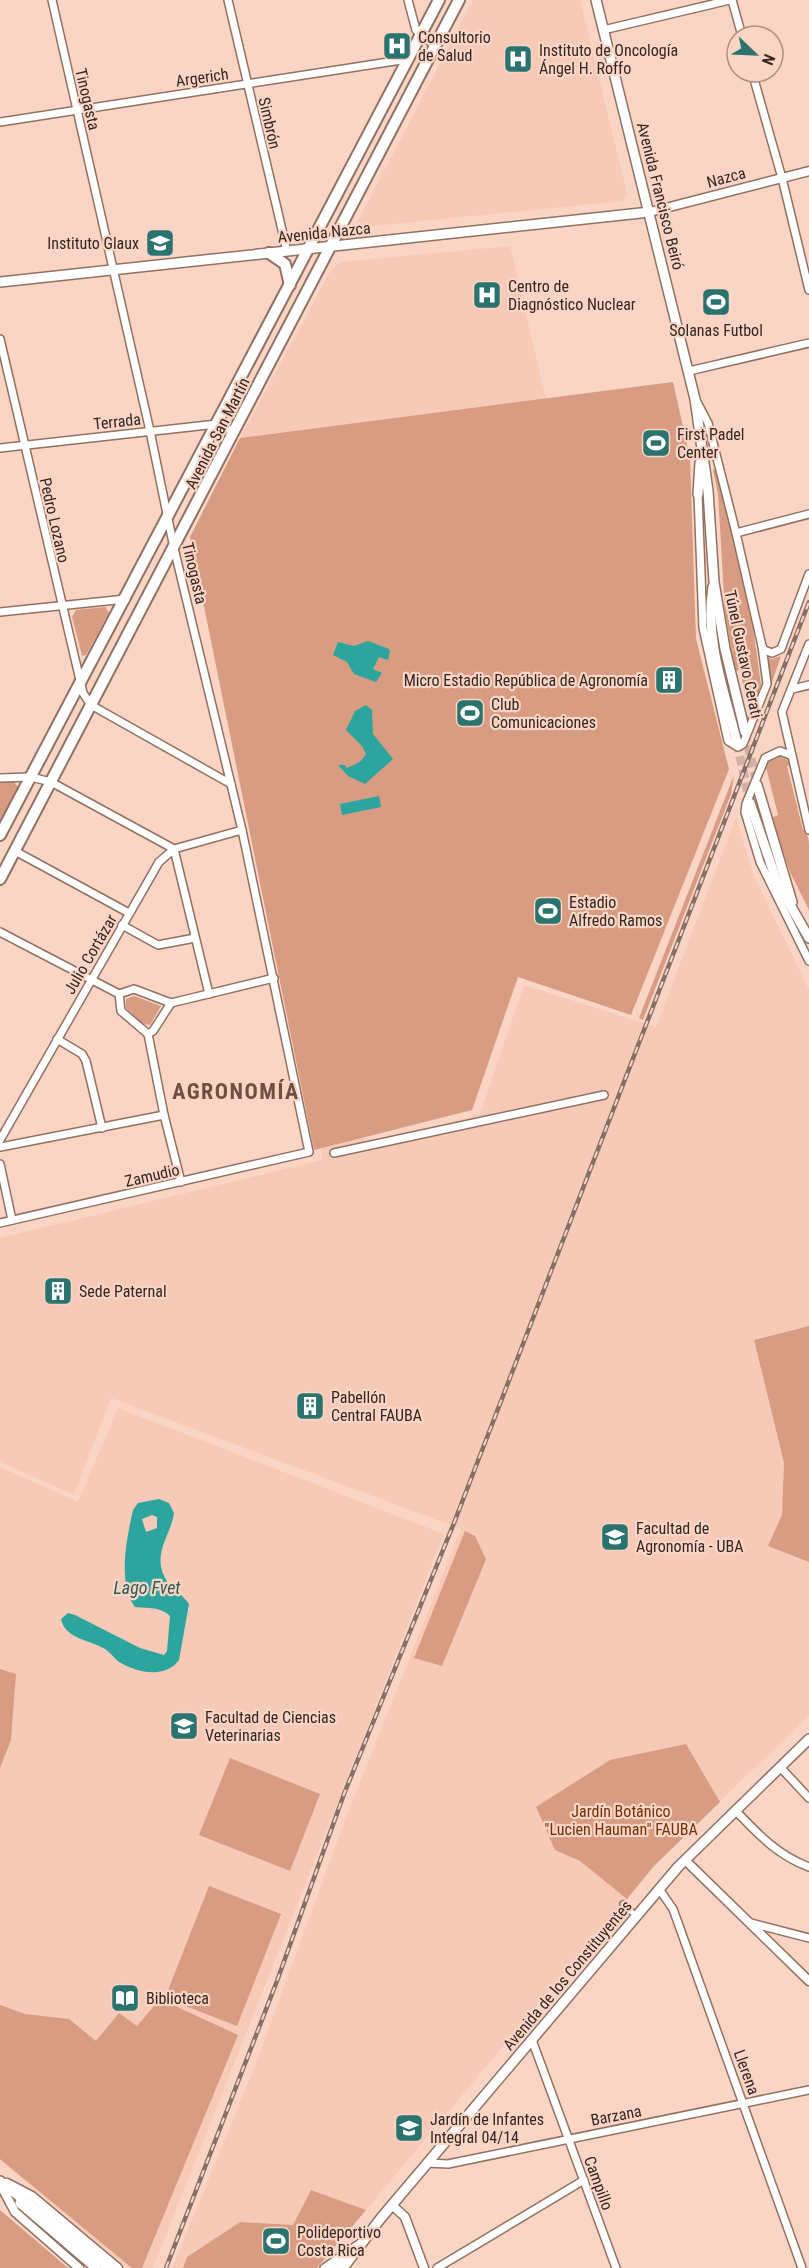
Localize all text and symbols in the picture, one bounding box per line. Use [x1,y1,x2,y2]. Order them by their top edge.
north arrow [725,24,785,84]
place label: Consultorio de Salud [418,28,491,65]
hospital icon: Consultorio de Salud [381,30,413,62]
place label: Instituto de Oncología Ángel H. Roffo [539,41,678,78]
hospital icon: Instituto de Oncología Ángel H. Roffo [502,43,534,75]
text: N [758,51,779,68]
street label: Argerich [174,64,230,91]
street label: Tinogasta [71,66,104,132]
street label: Simbrón [254,95,285,151]
street label: Avenida Francisco Beiró [633,120,688,272]
street label: Nazca [705,163,748,192]
street label: Avenida Nazca [277,218,371,247]
school or university icon: Instituto Glaux [144,227,176,259]
place label: Instituto Glaux [47,234,139,253]
place label: Centro de Diagnóstico Nuclear [508,277,636,314]
hospital icon: Centro de Diagnóstico Nuclear [471,279,503,311]
sports icon: Solanas Futbol [700,286,732,318]
place label: Solanas Futbol [669,321,763,340]
street label: Avenida San Martín [181,374,254,492]
street label: Terrada [92,410,142,433]
place label: First Padel Center [677,425,745,462]
sports icon: First Padel Center [640,427,672,459]
street label: Pedro Lozano [36,476,74,564]
street label: Tinogasta [178,540,211,606]
street label: Túnel Gustavo Cerati [721,588,766,720]
building icon: Micro Estadio República de Agronomía [653,664,685,696]
place label: Micro Estadio República de Agronomía [404,671,648,690]
place label: Club Comunicaciones [491,695,596,732]
sports icon: Club Comunicaciones [454,697,486,729]
place label: Estadio Alfredo Ramos [569,893,662,930]
sports icon: Estadio Alfredo Ramos [532,895,564,927]
street label: Julio Cortázar [60,911,121,997]
district label: AGRONOMÍA [172,1079,300,1104]
street label: Zamudio [123,1160,181,1191]
building icon: Sede Paternal [42,1275,74,1307]
place label: Sede Paternal [79,1282,167,1301]
place label: Pabellón Central FAUBA [331,1388,422,1425]
building icon: Pabellón Central FAUBA [294,1390,326,1422]
place label: Facultad de Agronomía - UBA [636,1519,743,1556]
school or university icon: Facultad de Agronomía - UBA [599,1521,631,1553]
water label: Lago Fvet [113,1577,181,1598]
place label: Facultad de Ciencias Veterinarias [205,1708,336,1745]
school or university icon: Facultad de Ciencias Veterinarias [168,1710,200,1742]
park label: Jardín Botánico "Lucien Hauman" FAUBA [544,1802,698,1839]
street label: Avenida de los Constituyentes [499,1896,636,2054]
library icon: Biblioteca [109,1982,141,2014]
place label: Biblioteca [146,1989,209,2008]
street label: Llerena [730,2047,763,2097]
street label: Barzana [589,2101,643,2130]
place label: Jardín de Infantes Integral 04/14 [430,2110,544,2147]
school or university icon: Jardín de Infantes Integral 04/14 [393,2112,425,2144]
street label: Campillo [580,2154,617,2213]
place label: Polideportivo Costa Rica [297,2223,381,2260]
sports icon: Polideportivo Costa Rica [260,2225,292,2257]

